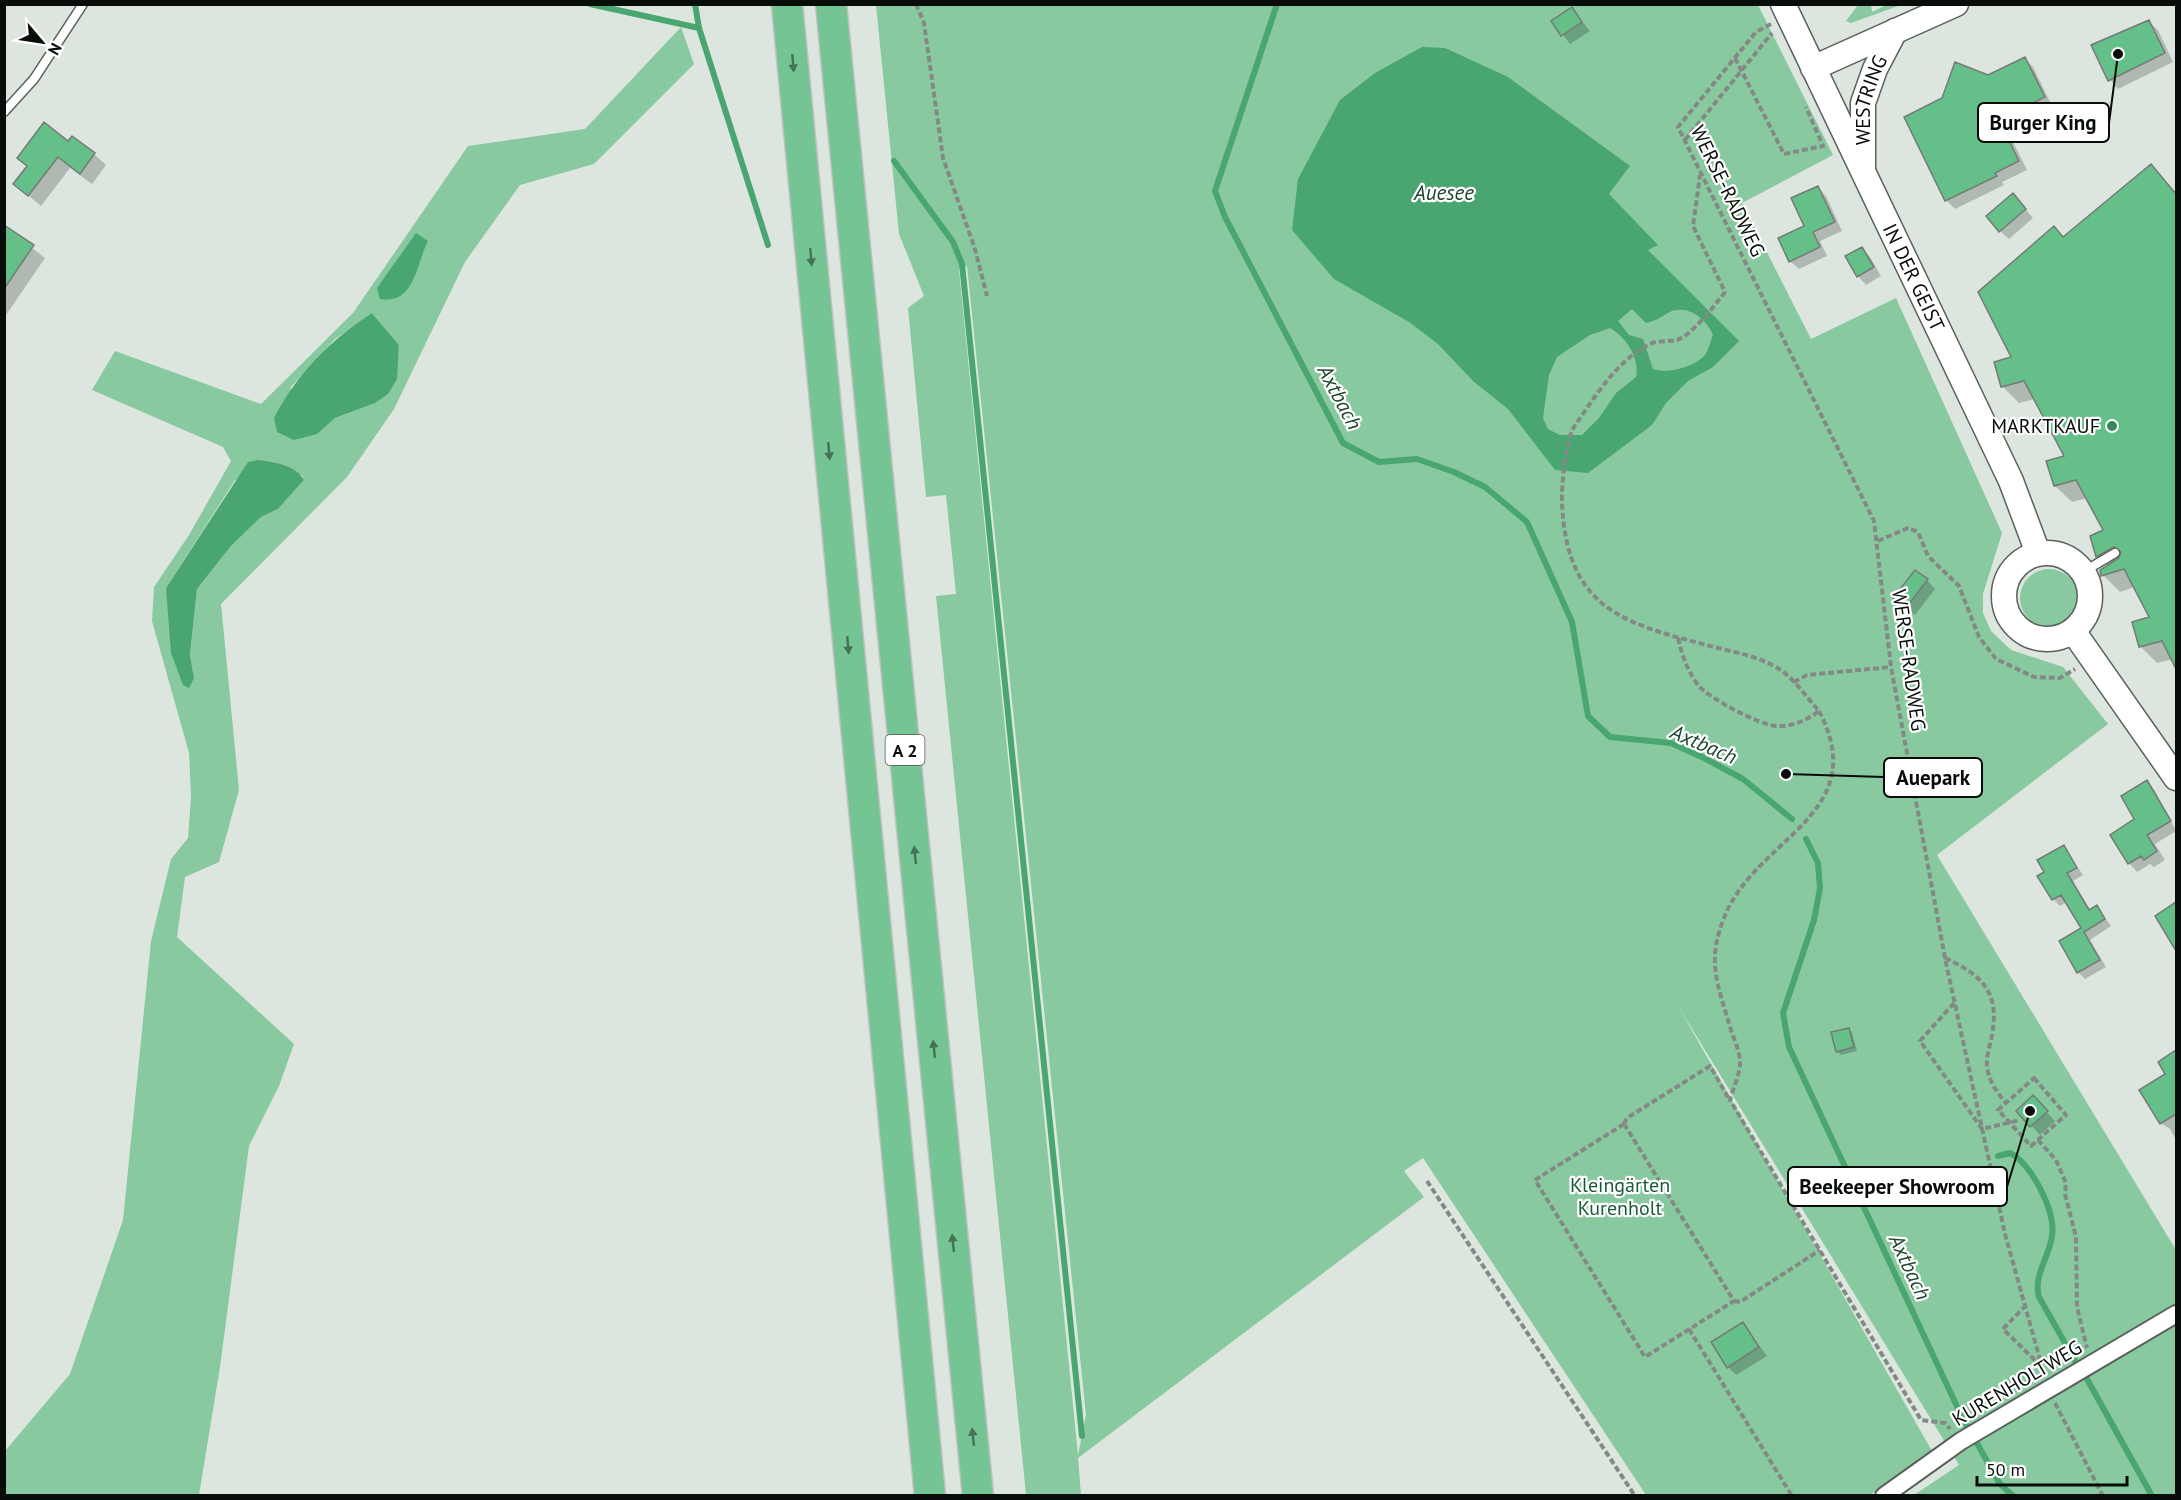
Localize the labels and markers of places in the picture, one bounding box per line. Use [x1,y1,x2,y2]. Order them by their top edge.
callout: Burger King [1978,103,2109,142]
place label: MARKTKAUF [1991,413,2100,439]
marker: MARKTKAUF [2105,419,2119,433]
callout: Auepark [1884,758,1982,797]
callout: Beekeeper Showroom [1788,1167,2007,1206]

